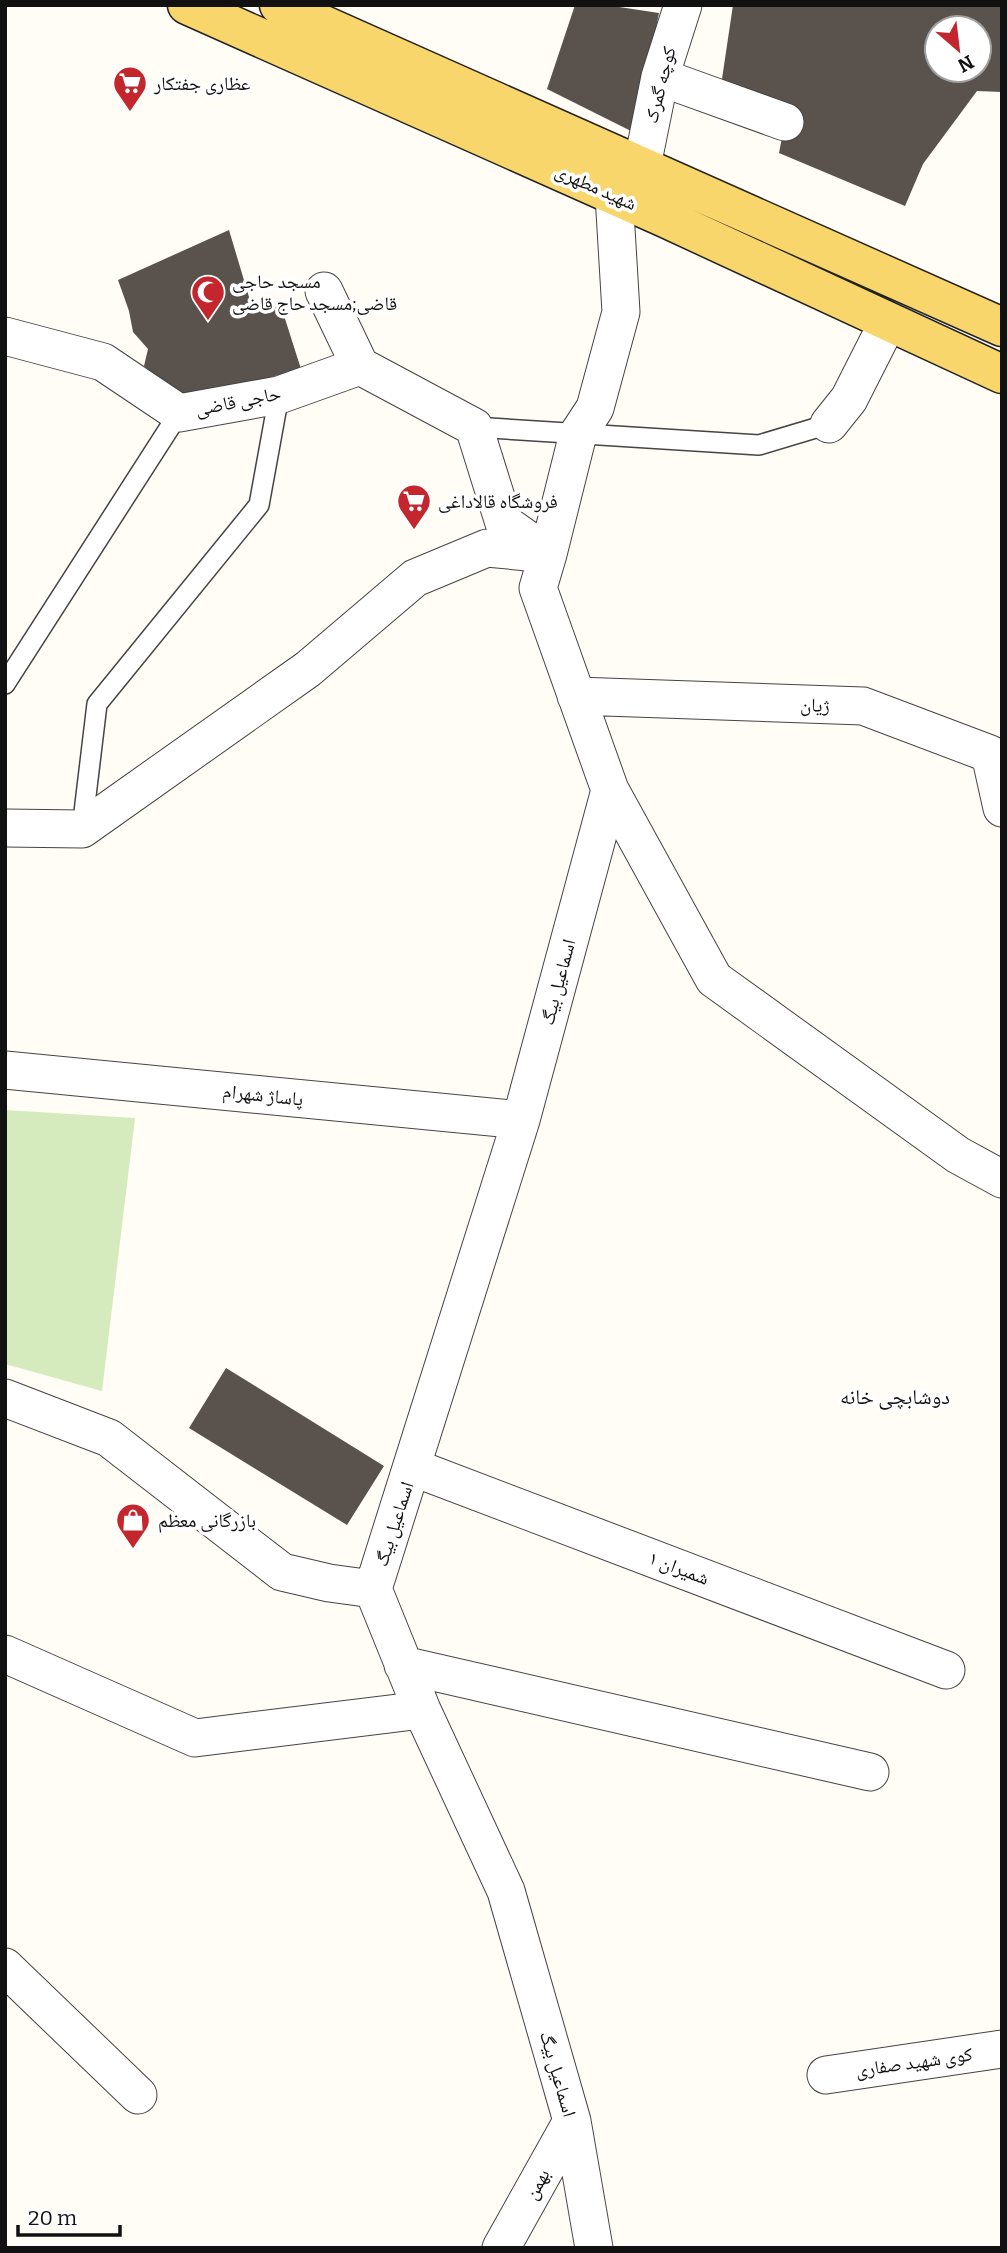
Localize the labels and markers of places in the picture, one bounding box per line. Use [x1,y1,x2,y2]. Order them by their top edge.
supermarket icon: عظاری جفتکار [111,64,149,113]
place label: عظاری جفتکار [153,72,251,95]
place label: مسجد حاجی قاضی;مسجد حاج قاضی [232,270,397,315]
mosque icon: مسجد حاجی قاضی;مسجد حاج قاضی [189,273,227,322]
supermarket icon: فروشگاه قالاداغی [395,482,433,531]
place label: فروشگاه قالاداغی [438,490,558,513]
shop icon: بازرگانی معظم [114,1501,152,1550]
place label: بازرگانی معظم [158,1509,256,1533]

